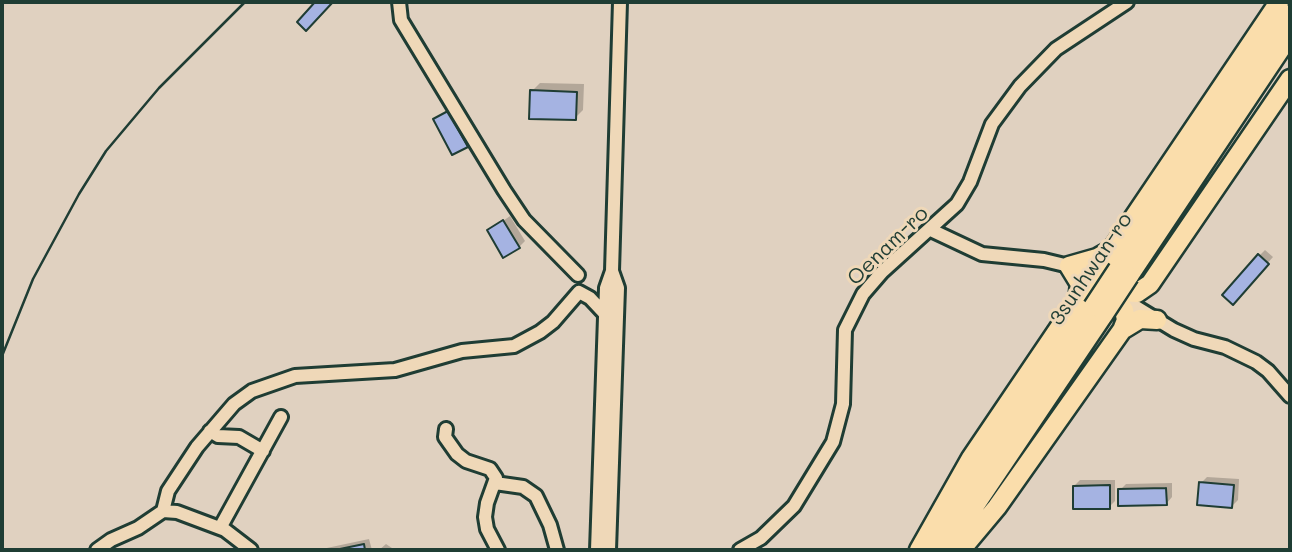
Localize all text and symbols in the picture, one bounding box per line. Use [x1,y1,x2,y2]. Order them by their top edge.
street label: Oenam-ro [842,201,934,291]
street label: 3sunhwan-ro [1044,208,1138,330]

